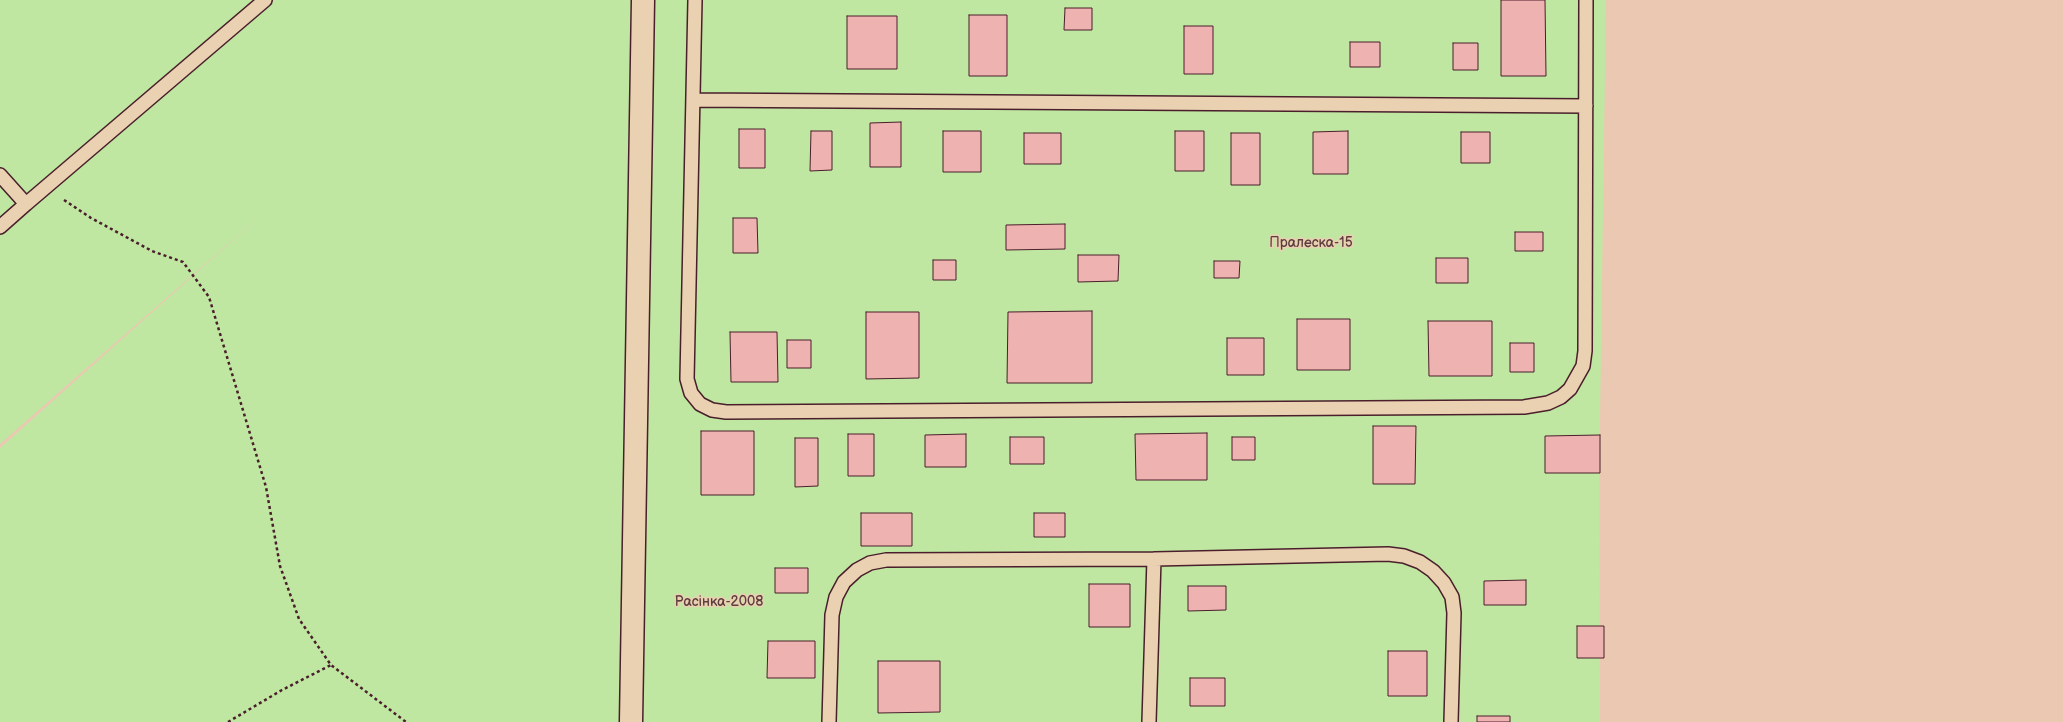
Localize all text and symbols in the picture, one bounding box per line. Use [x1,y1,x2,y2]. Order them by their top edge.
park label: Пралеска-15 [1269,235,1353,251]
park label: Расінка-2008 [675,594,763,610]

